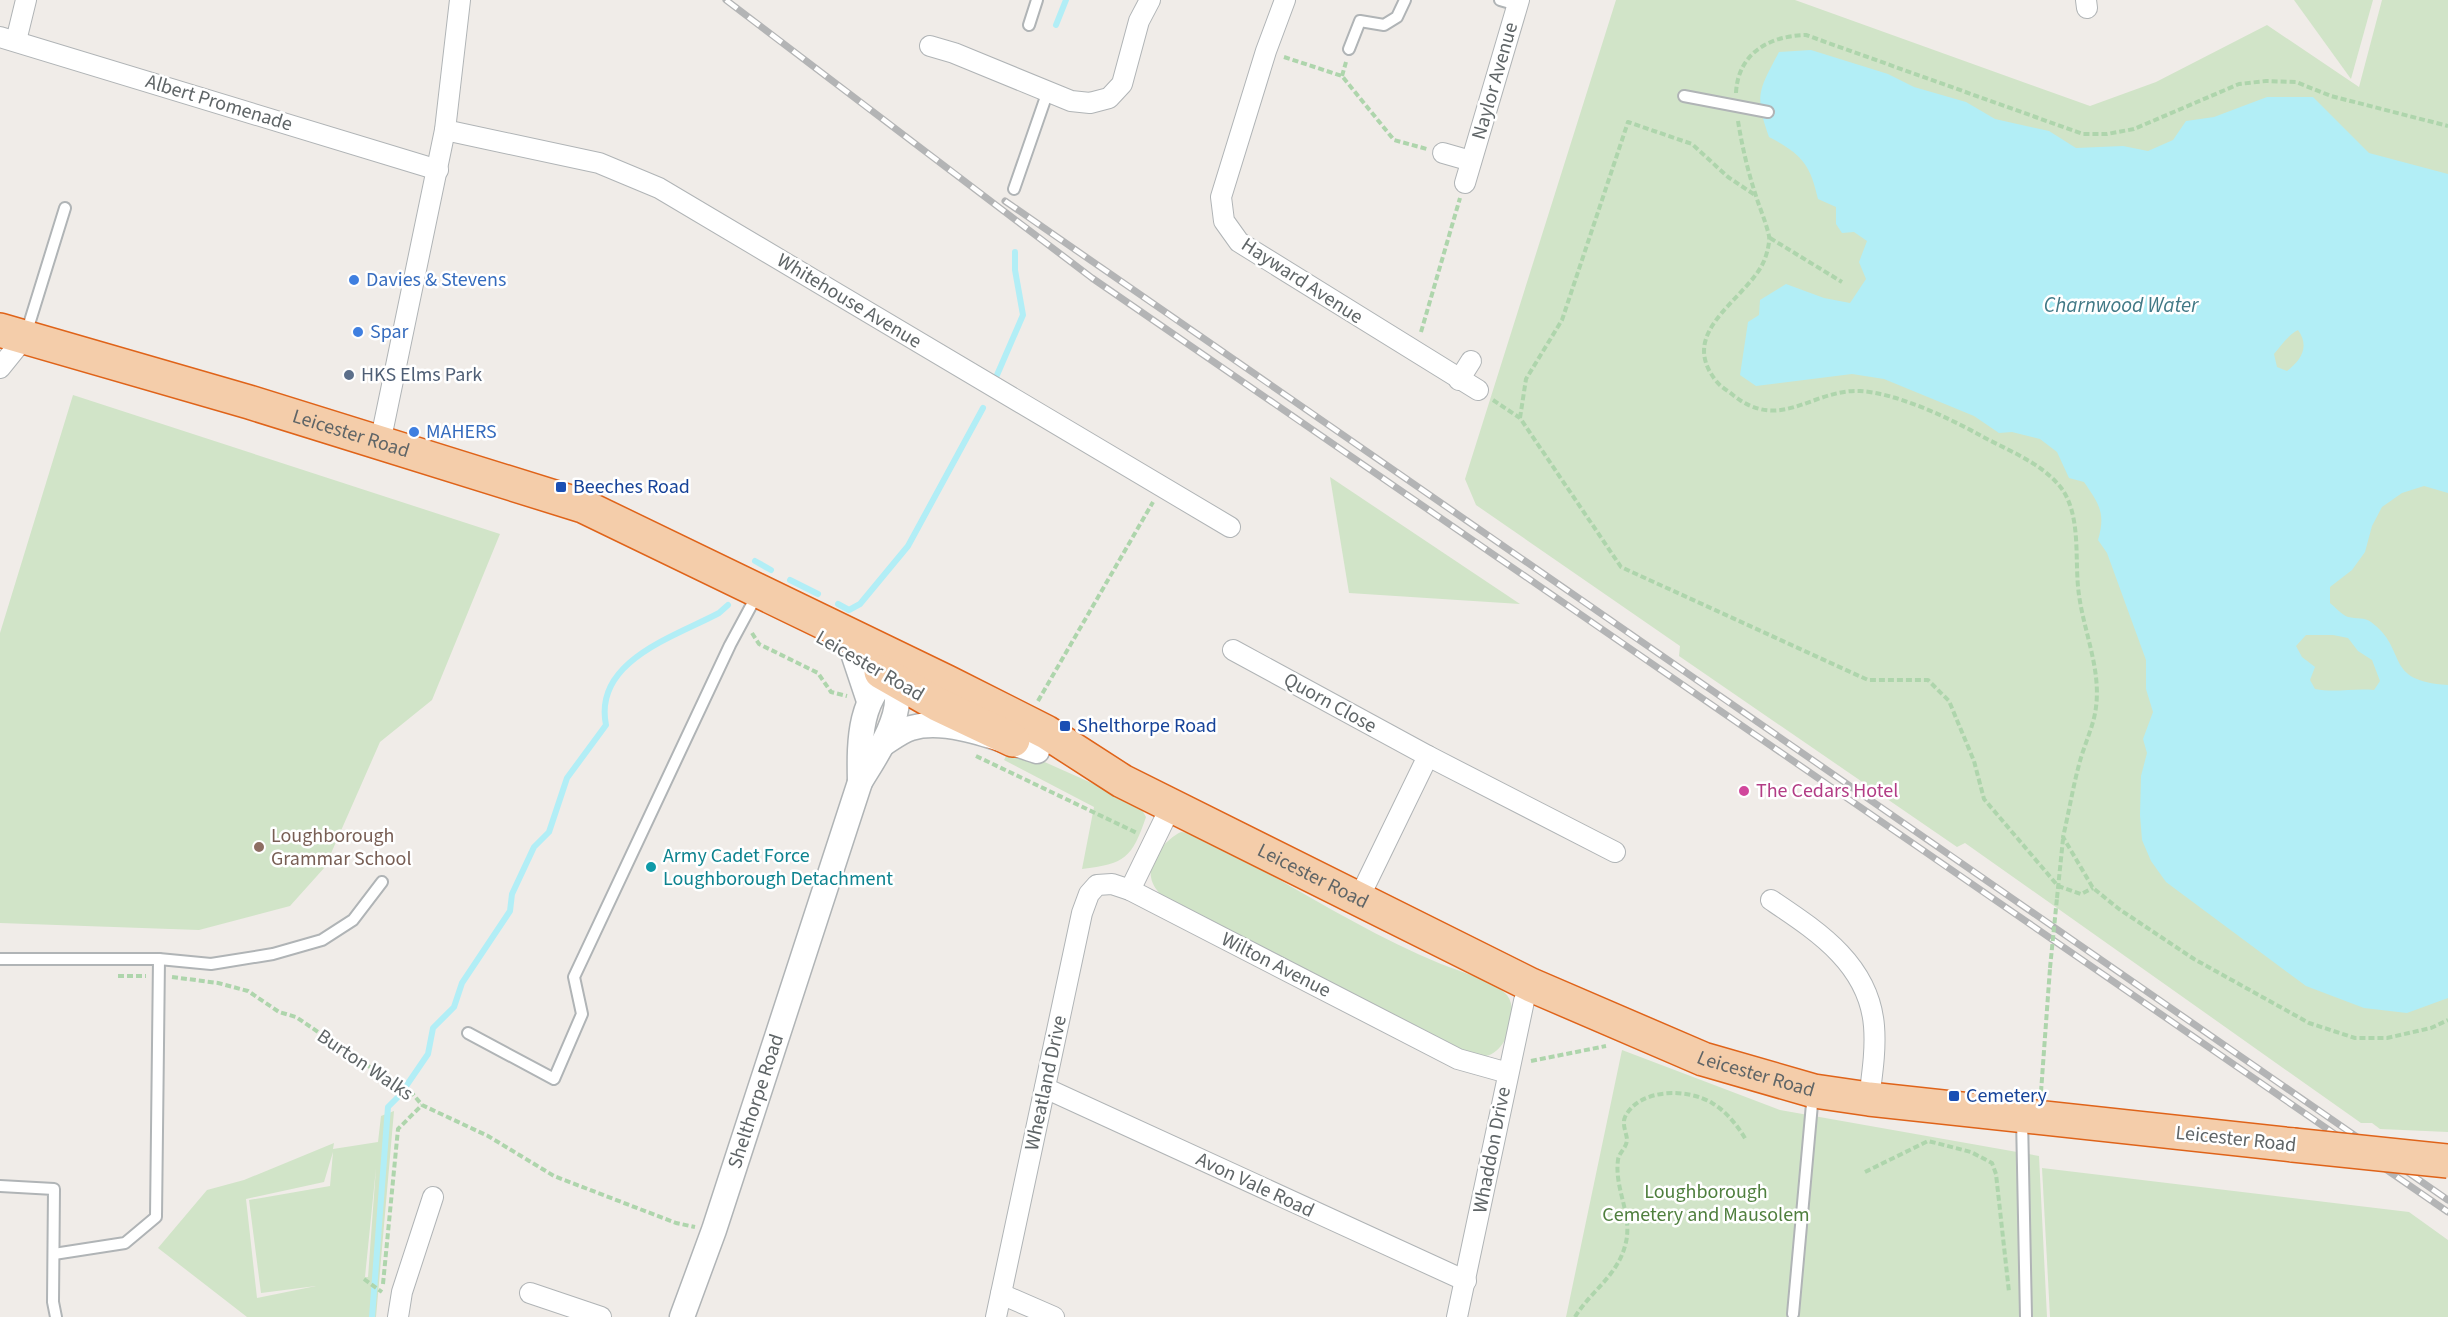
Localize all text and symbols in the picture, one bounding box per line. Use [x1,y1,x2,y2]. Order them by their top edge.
street label: Naylor Avenue [1465,19,1525,143]
street label: Albert Promenade [142,67,296,139]
street label: Hayward Avenue [1236,231,1368,331]
street label: Whitehouse Avenue [771,247,927,355]
place label: Davies & Stevens [366,266,506,294]
marker: Davies & Stevens [347,273,361,287]
water label: Charnwood Water [2044,290,2199,320]
place label: Spar [370,318,409,346]
marker: Spar [351,325,365,339]
place label: HKS Elms Park [361,361,482,389]
marker: HKS Elms Park [342,368,356,382]
street label: Leicester Road [289,402,413,465]
place label: MAHERS [426,418,497,446]
marker: MAHERS [407,425,421,439]
place label: Beeches Road [573,473,690,501]
marker: Beeches Road [554,480,568,494]
street label: Leicester Road [811,624,929,708]
street label: Quorn Close [1278,666,1382,740]
place label: Shelthorpe Road [1077,712,1217,740]
marker: Shelthorpe Road [1058,719,1072,733]
place label: The Cedars Hotel [1756,777,1898,805]
marker: The Cedars Hotel [1737,784,1751,798]
place label: Loughborough Grammar School [271,822,412,873]
street label: Leicester Road [1252,837,1373,916]
marker: Loughborough Grammar School [252,840,266,854]
place label: Army Cadet Force Loughborough Detachment [663,842,893,893]
marker: Army Cadet Force Loughborough Detachment [644,860,658,874]
street label: Wilton Avenue [1216,925,1336,1005]
street label: Wheatland Drive [1018,1013,1074,1153]
street label: Burton Walks [311,1022,419,1108]
street label: Shelthorpe Road [721,1030,791,1172]
street label: Leicester Road [1692,1044,1818,1104]
place label: Cemetery [1966,1082,2047,1110]
street label: Whaddon Drive [1466,1084,1518,1216]
marker: Cemetery [1947,1089,1961,1103]
street label: Leicester Road [2174,1119,2298,1159]
street label: Avon Vale Road [1191,1145,1319,1225]
park label: Loughborough Cemetery and Mausolem [1602,1178,1810,1229]

